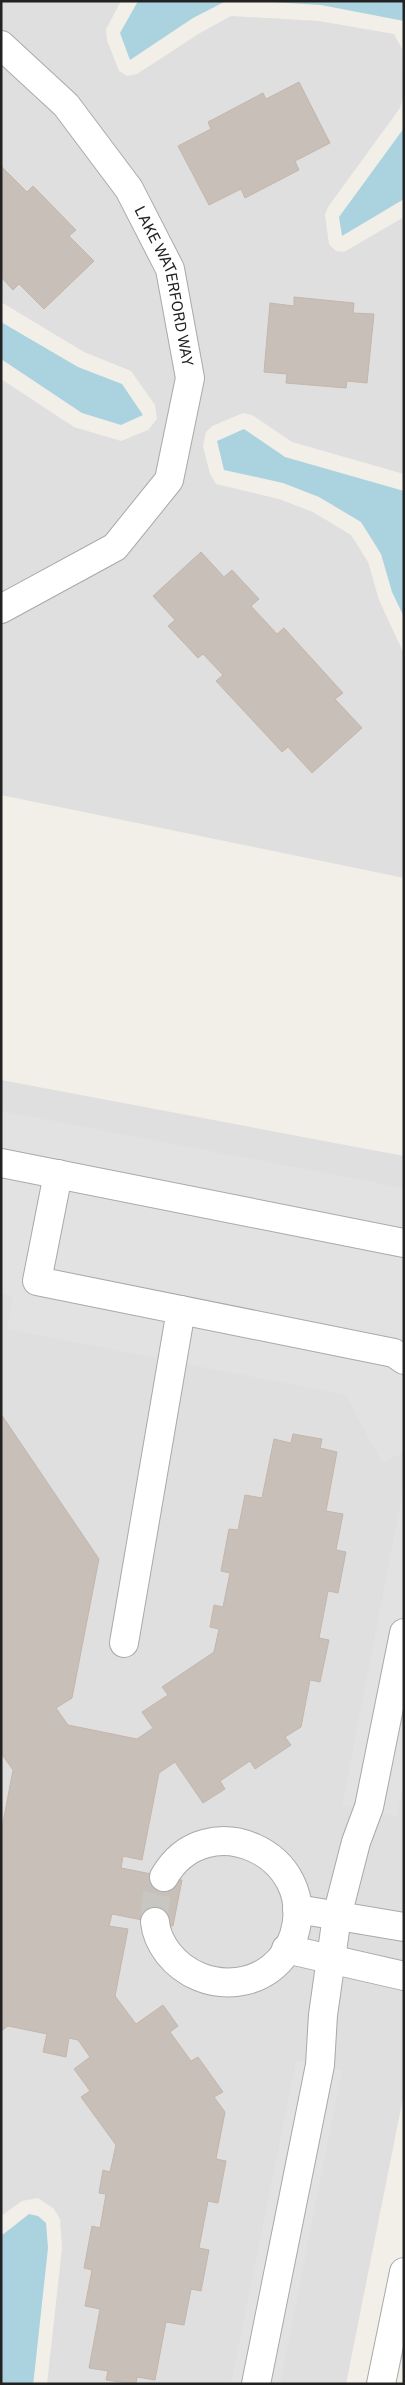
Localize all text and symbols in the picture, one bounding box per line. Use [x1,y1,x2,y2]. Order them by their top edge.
street label: LAKE WATERFORD WAY [131,203,197,367]

